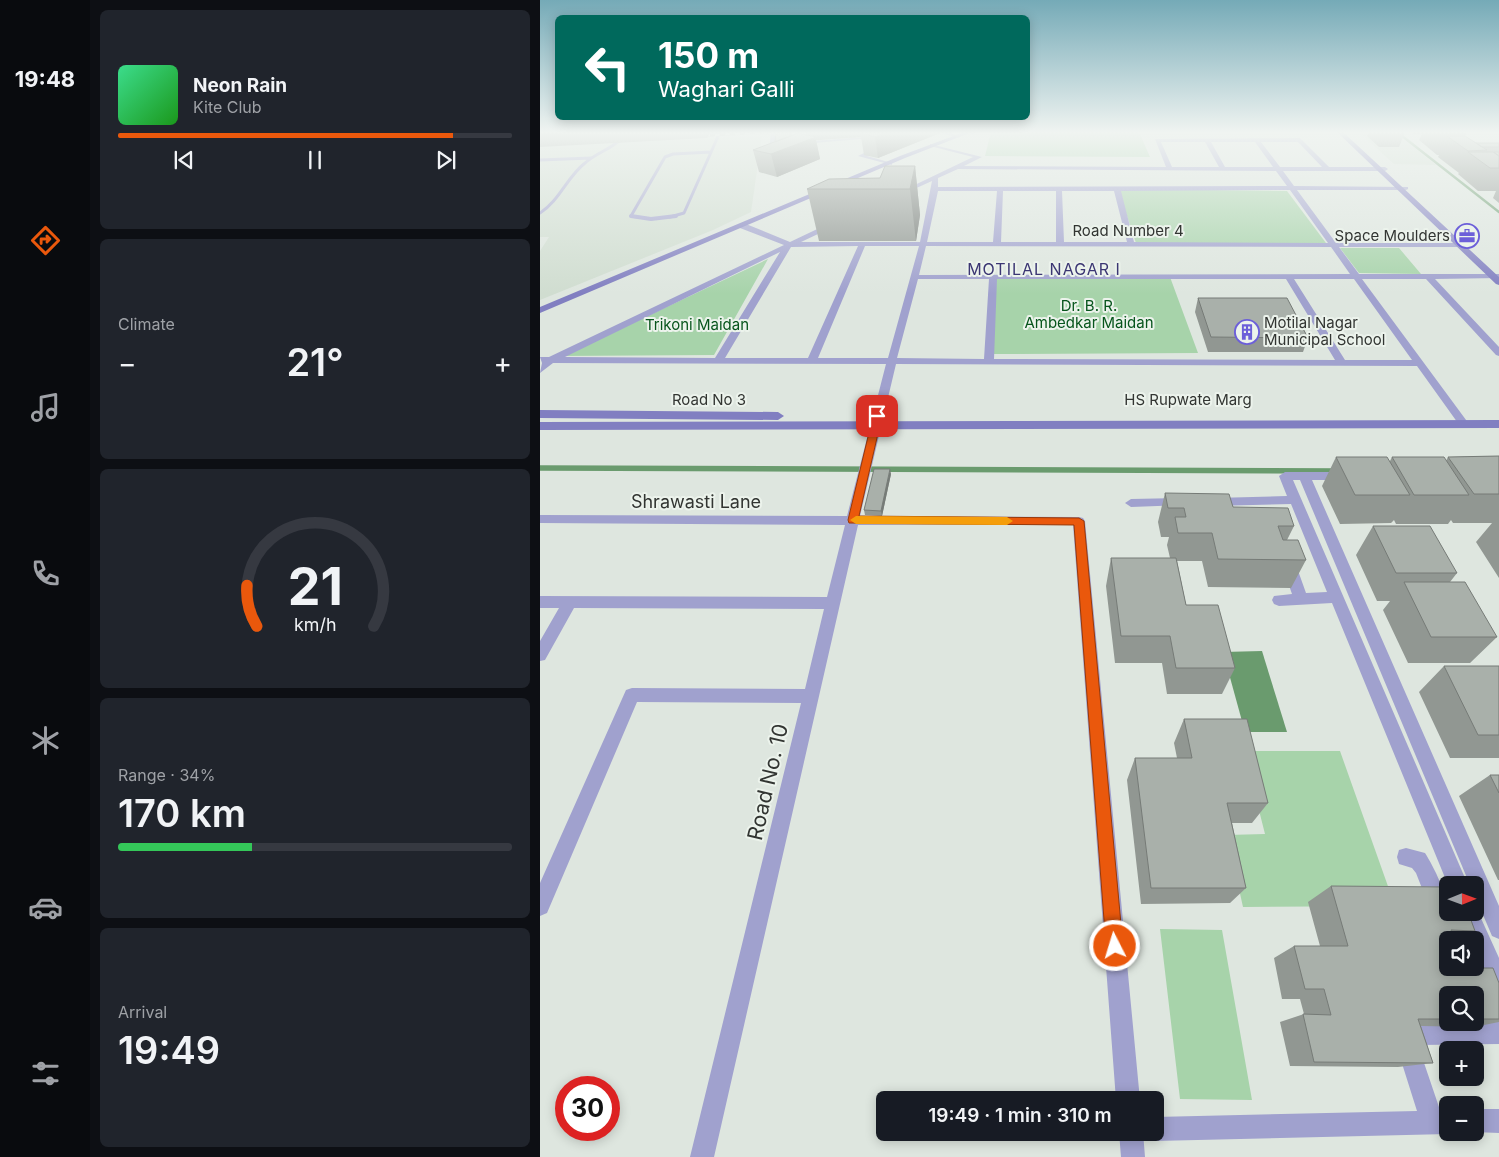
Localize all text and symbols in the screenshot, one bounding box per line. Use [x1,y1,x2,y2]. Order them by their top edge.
text: 150 m [658,34,759,76]
icon: left [575,35,640,100]
text: 19:48 [15,66,75,92]
text: Neon Rain [193,74,287,97]
text: Waghari Galli [658,76,795,102]
text: Kite Club [193,97,262,117]
icon: previous [170,146,198,174]
icon: pause [301,146,329,174]
icon: next [432,146,460,174]
street label: Road Number 4 [1072,221,1184,240]
icon: directions [28,223,63,258]
office icon: Space Moulders [1454,223,1480,249]
place label: Space Moulders [1335,226,1450,245]
district label: MOTILAL NAGAR I [967,259,1121,279]
park label: Dr. B. R. Ambedkar Maidan [1024,296,1154,332]
place label: Motilal Nagar Municipal School [1264,313,1385,349]
text: Climate [118,314,175,334]
park label: Trikoni Maidan [645,315,749,334]
building icon: Motilal Nagar Municipal School [1234,319,1260,345]
text: 21° [286,339,344,385]
text: − [118,346,137,380]
text: + [493,346,512,380]
icon: music [28,390,63,425]
street label: Road No 3 [672,390,746,409]
street label: HS Rupwate Marg [1124,390,1252,409]
pin [856,395,898,437]
icon: arrive [863,402,891,430]
street label: Shrawasti Lane [631,491,761,512]
text: 21 [287,555,343,618]
icon: phone [28,556,63,591]
text: km/h [294,614,336,635]
street label: Road No. 10 [742,721,793,843]
icon: climate [28,723,63,758]
text: Range · 34% [118,765,215,785]
text: 170 km [118,790,246,836]
north arrow [1439,876,1484,921]
map controls [1439,876,1484,1141]
icon: car [28,890,63,925]
position arrow [1088,919,1140,971]
button: sound [1439,931,1484,976]
button: search [1439,986,1484,1031]
text: Arrival [118,1002,167,1022]
text: 19:49 [118,1027,220,1073]
button: + [1439,1041,1484,1086]
icon: filters [28,1056,63,1091]
speed limit sign: 30 [555,1076,620,1141]
button: − [1439,1096,1484,1141]
text: 19:49 · 1 min · 310 m [928,1104,1112,1127]

